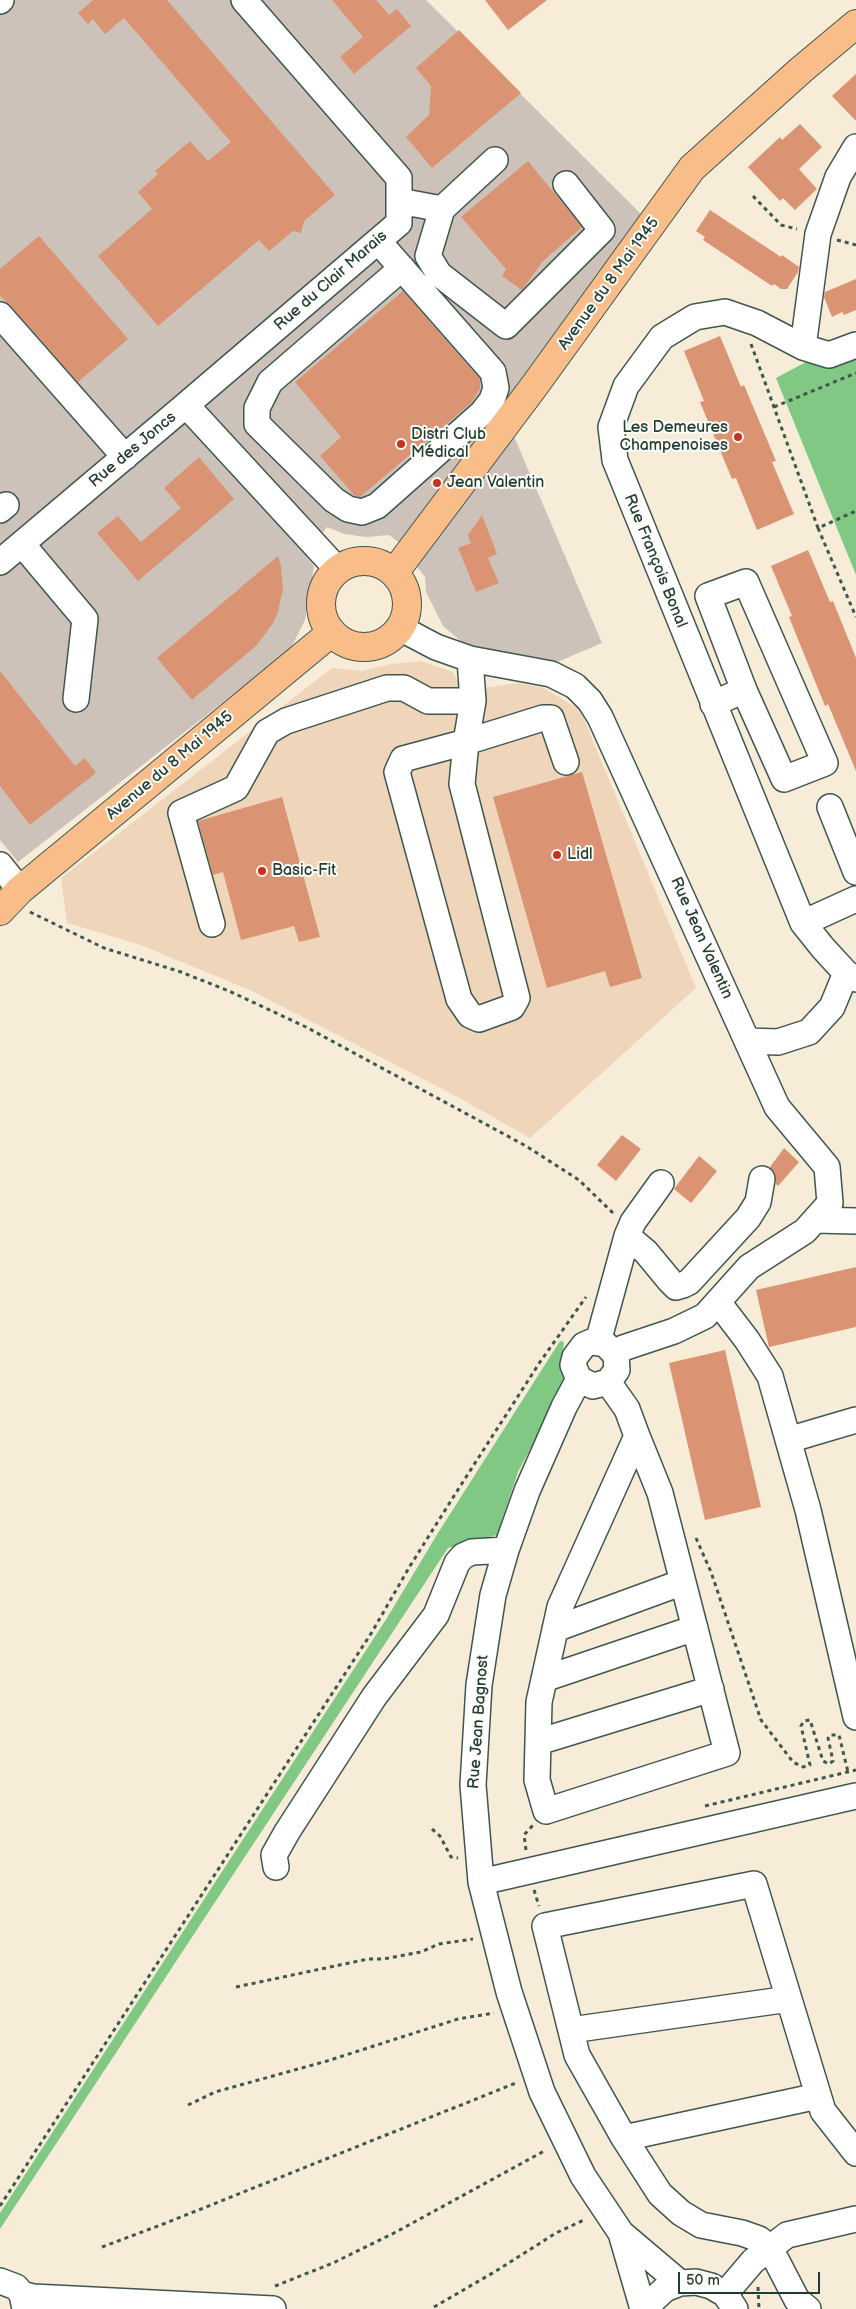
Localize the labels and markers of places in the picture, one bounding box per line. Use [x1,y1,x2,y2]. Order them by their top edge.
place label: Les Demeures Champenoises [620,418,728,456]
place label: Distri Club Médical [411,425,486,463]
marker: Les Demeures Champenoises [732,431,744,443]
marker: Distri Club Médical [395,438,407,450]
place label: Jean Valentin [447,473,544,493]
marker: Jean Valentin [431,477,443,489]
place label: Lidl [567,845,593,865]
marker: Lidl [551,849,563,861]
place label: Basic-Fit [272,861,336,881]
marker: Basic-Fit [256,865,268,877]

